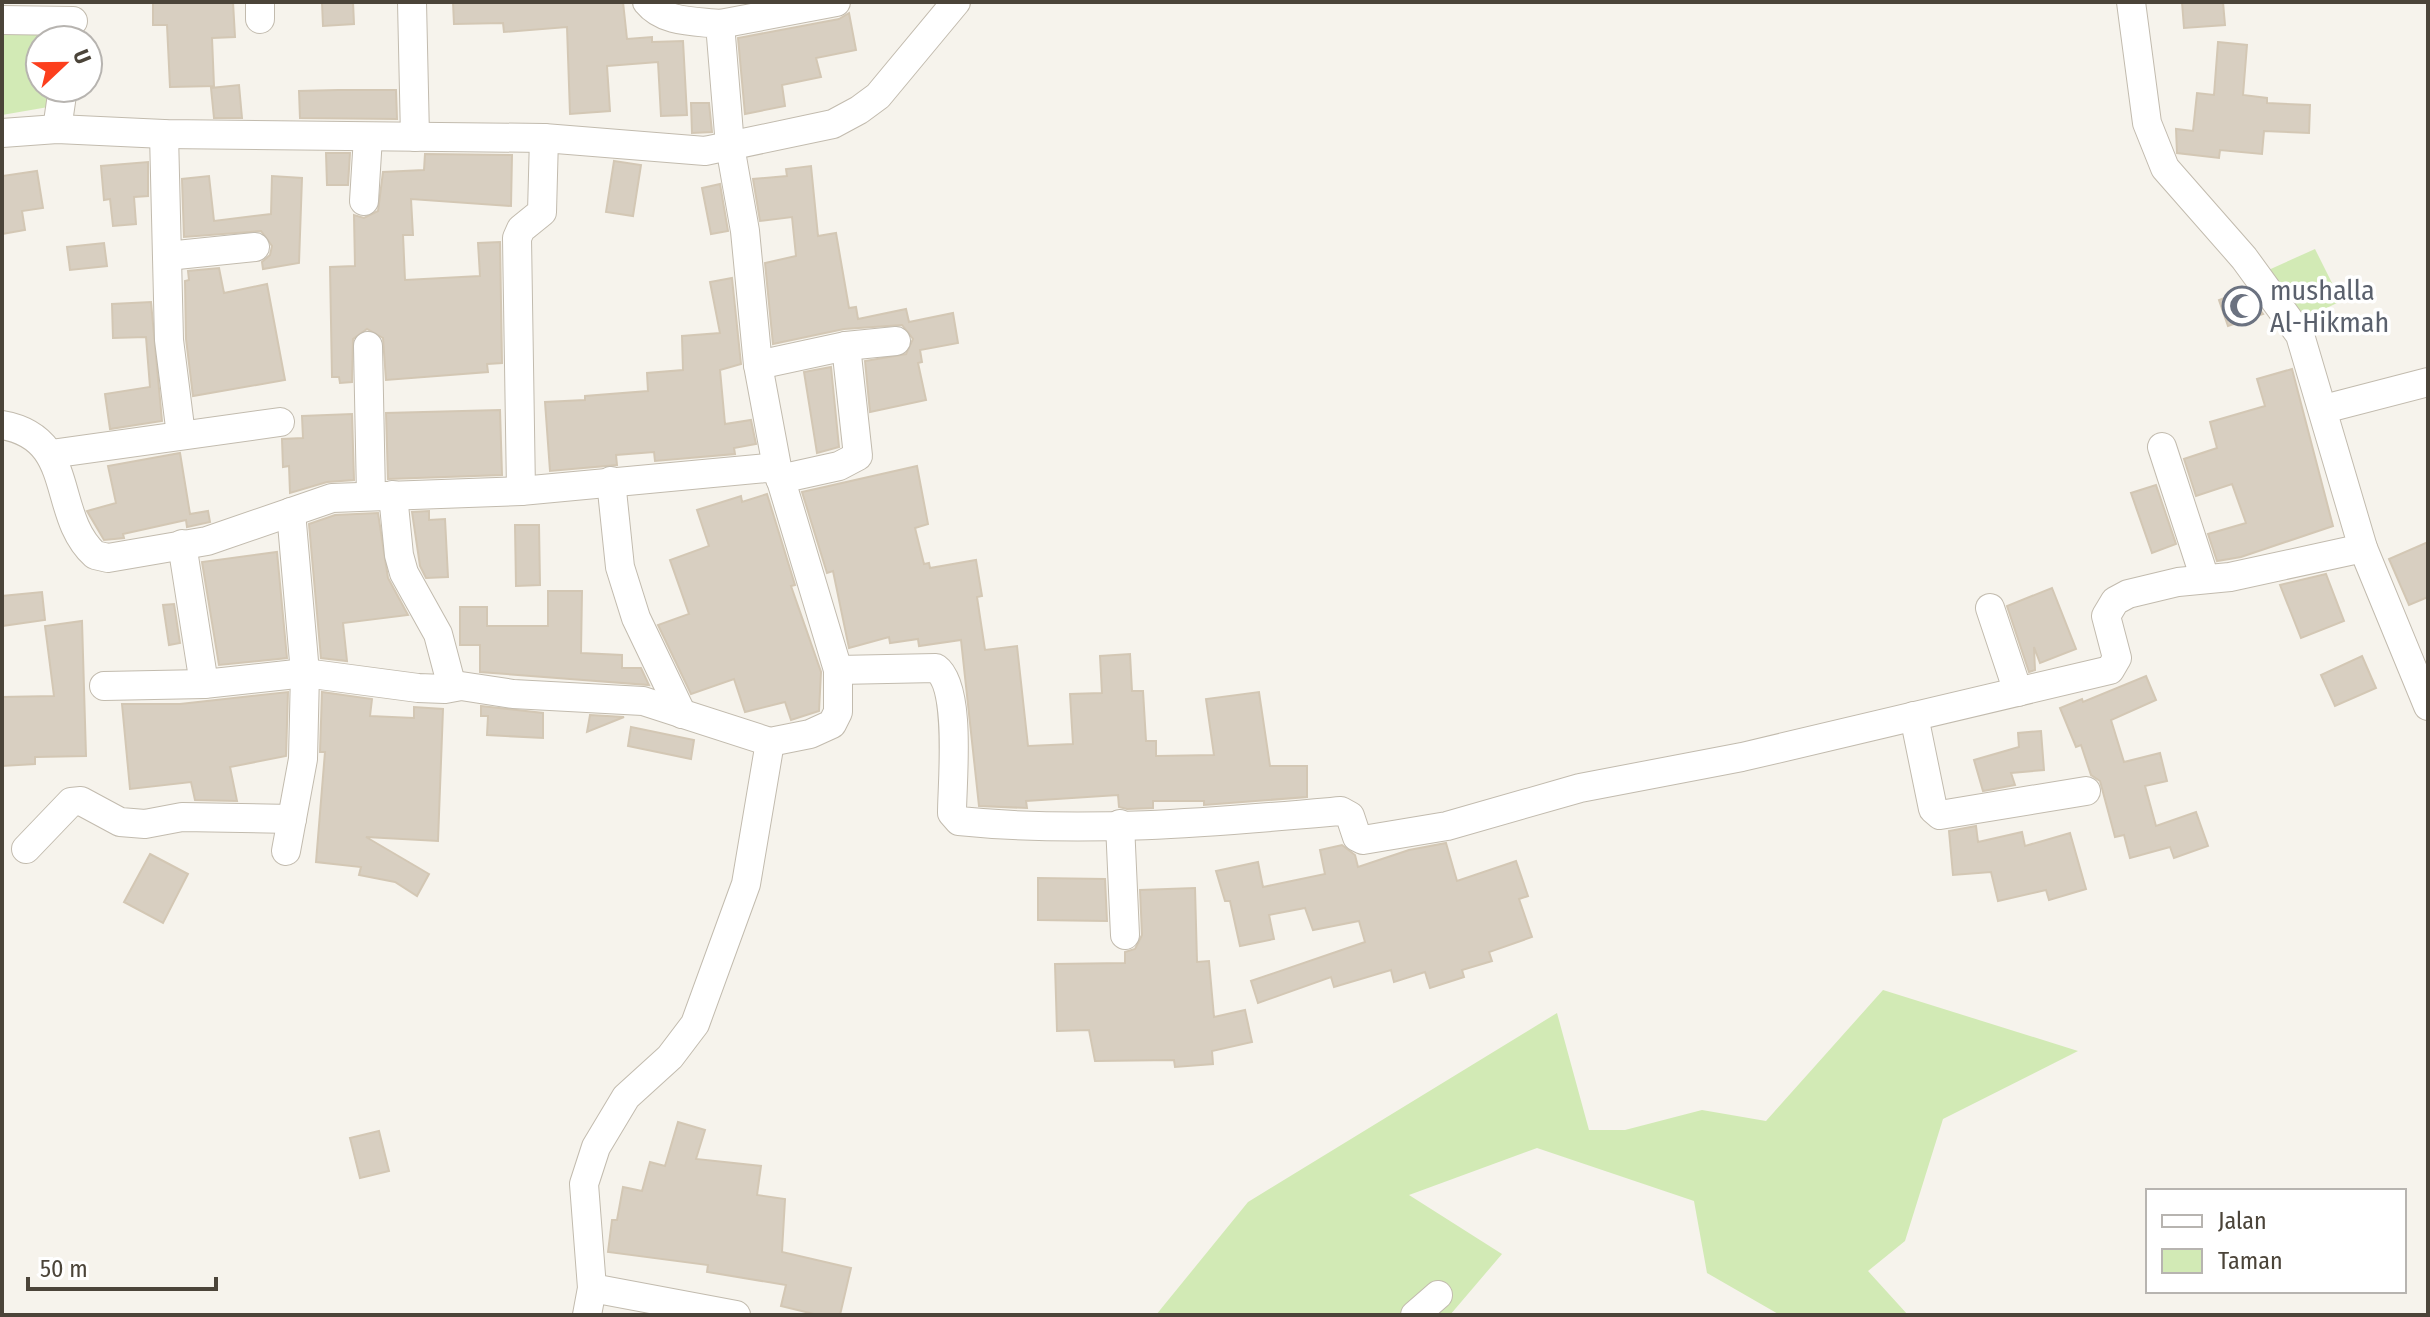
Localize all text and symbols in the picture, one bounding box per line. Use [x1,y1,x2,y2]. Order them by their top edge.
north arrow [24,24,104,104]
text: U [67,46,97,68]
place label: mushalla Al-Hikmah [2270,274,2389,339]
mosque icon: mushalla Al-Hikmah [2221,285,2263,327]
legend [2146,1189,2406,1293]
text: Jalan [2218,1207,2267,1235]
scale bar [28,1241,216,1291]
text: Taman [2218,1247,2283,1275]
text: 50 m [40,1255,88,1283]

